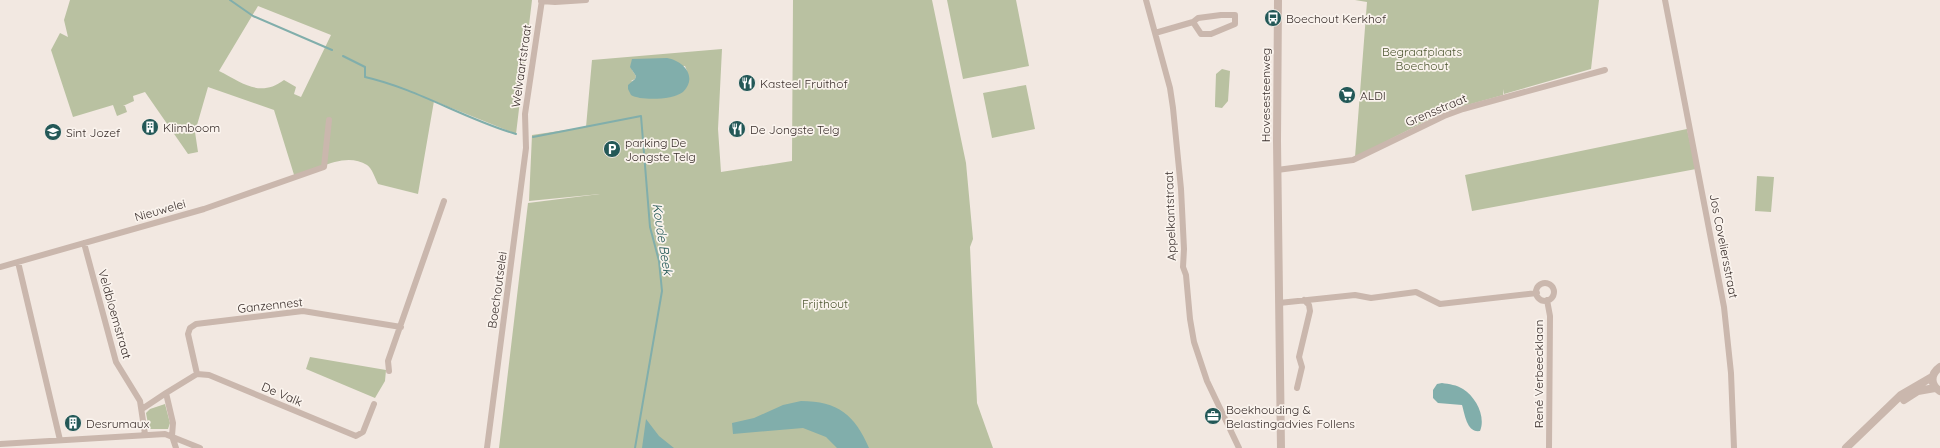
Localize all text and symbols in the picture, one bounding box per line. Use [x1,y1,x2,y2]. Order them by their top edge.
bus stop icon: Boechout Kerkhof [1263,8,1283,28]
place label: Boechout Kerkhof [1286,11,1387,26]
street label: Welvaartstraat [508,24,534,108]
park label: Begraafplaats Boechout [1382,44,1462,73]
street label: Hovesesteenweg [1258,48,1273,142]
restaurant icon: Kasteel Fruithof [737,73,757,93]
place label: Kasteel Fruithof [760,76,848,91]
supermarket icon: ALDI [1337,85,1357,105]
place label: ALDI [1360,88,1386,103]
street label: Grensstraat [1403,90,1469,130]
building icon: Klimboom [140,117,160,137]
restaurant icon: De Jongste Telg [727,119,747,139]
place label: Klimboom [163,120,220,135]
school or university icon: Sint Jozef [43,122,63,142]
place label: De Jongste Telg [750,122,840,137]
place label: Sint Jozef [66,125,121,140]
place label: parking De Jongste Telg [625,135,696,164]
parking icon: parking De Jongste Telg [602,139,622,159]
street label: Appelkantstraat [1161,171,1179,261]
street label: Jos Coveliersstraat [1706,192,1742,300]
street label: Nieuwelei [133,196,187,224]
water label: Koude Beek [649,202,677,277]
street label: Boechoutselei [484,251,510,329]
street label: Veldbloemstraat [95,268,135,360]
street label: Ganzennest [237,294,303,316]
park label: Frijthout [802,296,848,311]
street label: René Verbeecklaan [1531,320,1546,428]
street label: De Valk [259,379,305,409]
place label: Boekhouding & Belastingadvies Follens [1226,402,1355,431]
office icon: Boekhouding & Belastingadvies Follens [1203,406,1223,426]
building icon: Desrumaux [63,413,83,433]
place label: Desrumaux [86,416,150,431]

